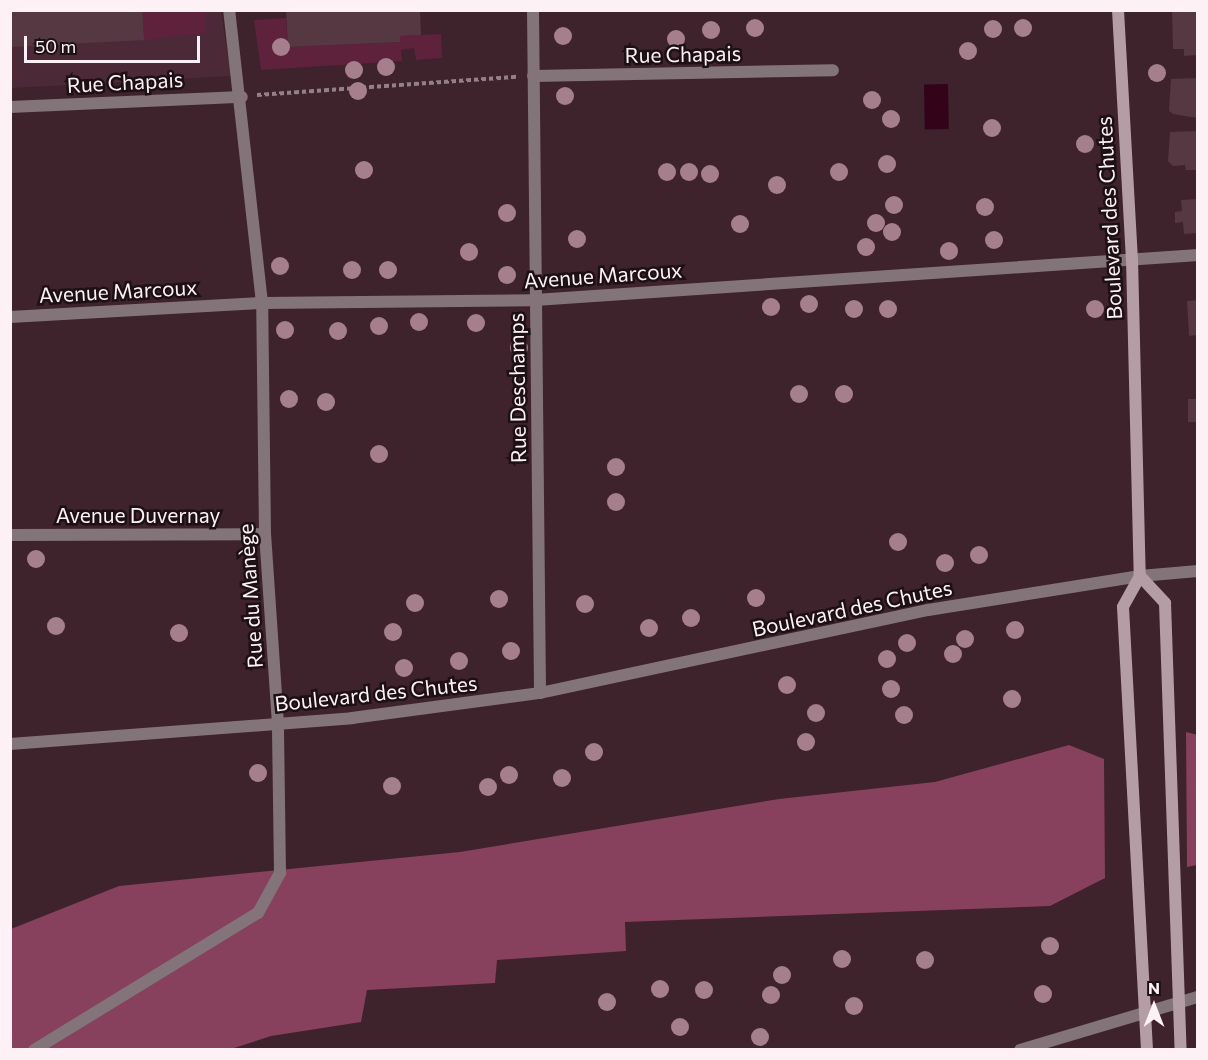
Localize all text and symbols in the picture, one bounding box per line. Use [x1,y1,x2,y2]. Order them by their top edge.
scale bar [27,24,202,62]
text: 50 m [35,35,76,57]
street label: Rue Chapais [625,40,741,68]
street label: Rue Chapais [66,66,184,98]
street label: Boulevard des Chutes [1091,116,1127,320]
street label: Avenue Marcoux [523,257,683,293]
street label: Avenue Marcoux [38,274,198,308]
street label: Rue Deschamps [503,313,531,463]
street label: Avenue Duvernay [56,502,220,528]
street label: Rue du Manège [232,523,268,669]
street label: Boulevard des Chutes [750,574,954,642]
street label: Boulevard des Chutes [273,670,479,716]
north arrow [1124,976,1184,1036]
text: N [1148,978,1160,997]

